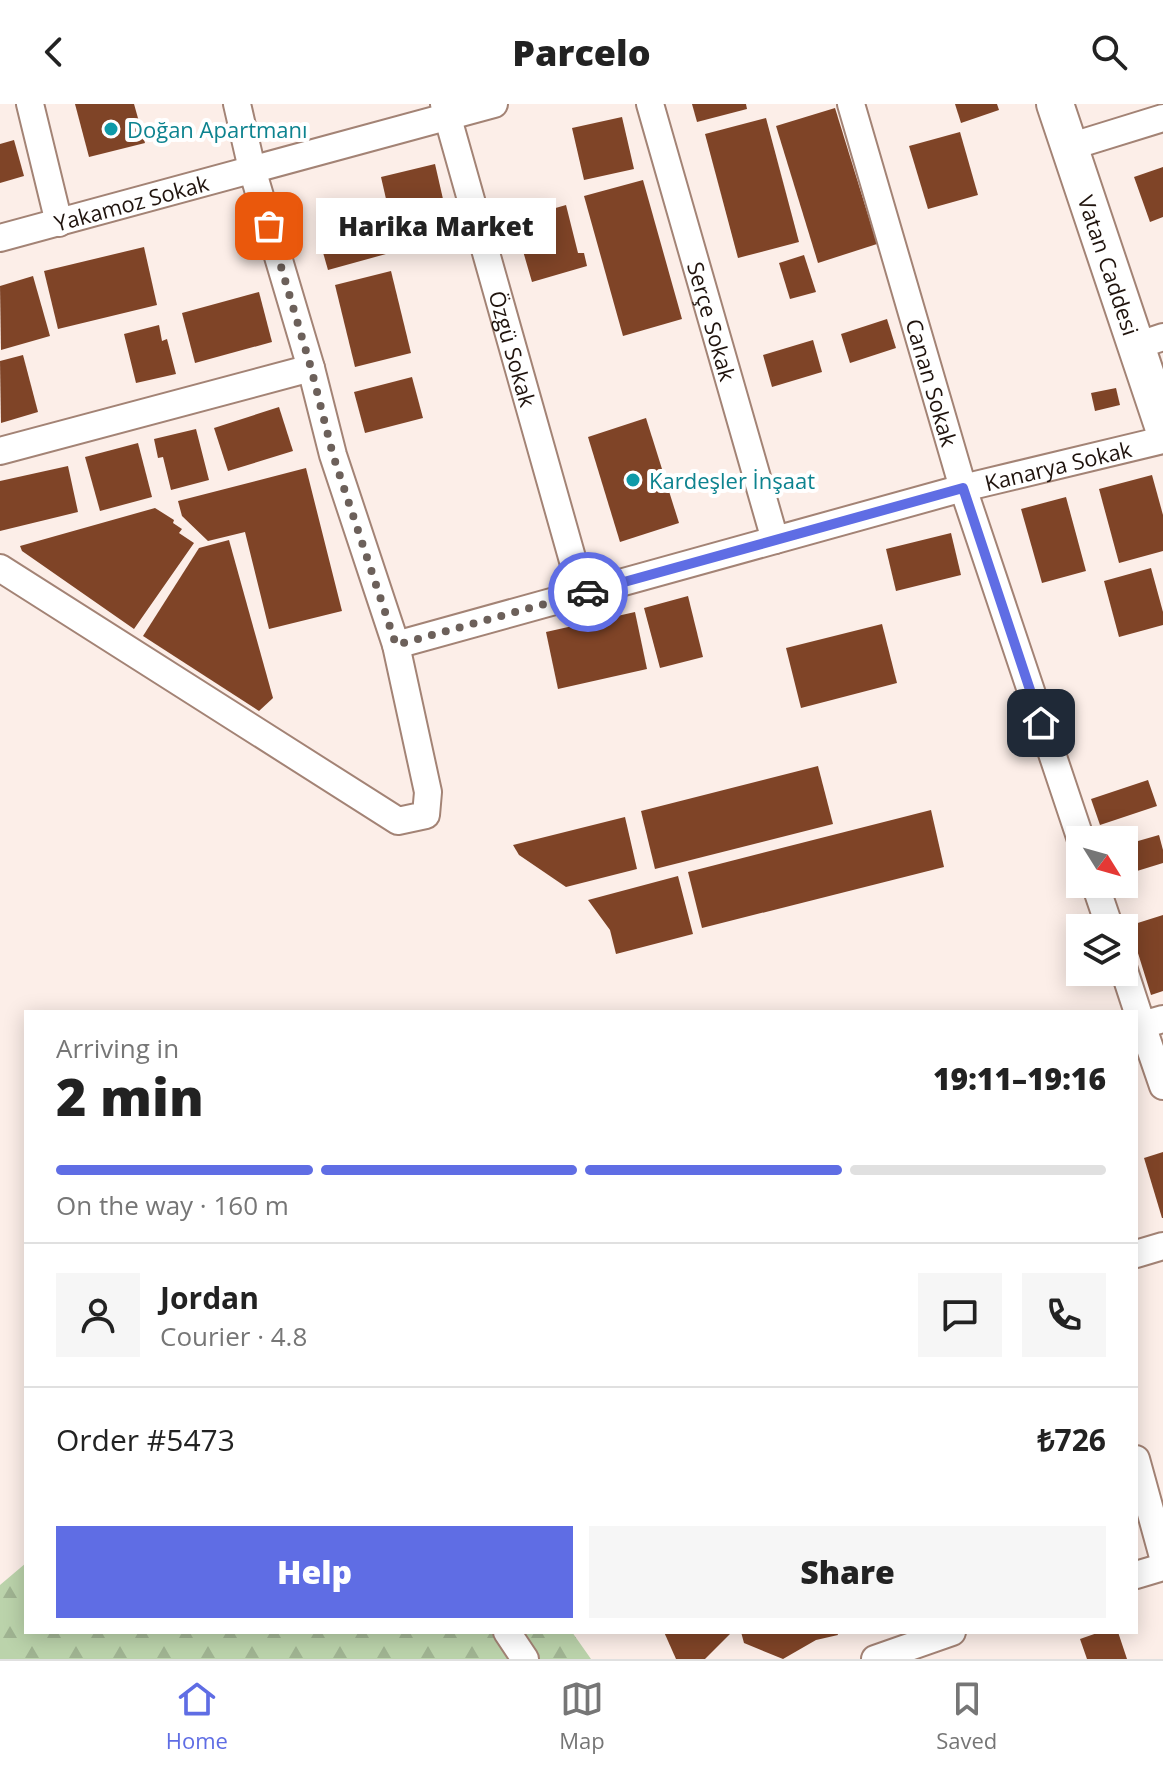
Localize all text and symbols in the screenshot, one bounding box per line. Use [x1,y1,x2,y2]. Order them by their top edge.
text: Parcelo [512,28,651,77]
icon: back [32,30,76,74]
icon: search [1087,30,1131,74]
place label: Doğan Apartmanı [127,114,308,144]
marker: Doğan Apartmanı [102,120,120,138]
street label: Yakamoz Sokak [51,167,212,238]
street label: Vatan Caddesi [1072,191,1147,339]
pin [235,192,303,260]
callout: Harika Market [317,198,557,254]
icon: bag [247,204,291,248]
text: Harika Market [338,208,534,244]
street label: Serçe Sokak [681,258,744,385]
street label: Özgü Sokak [482,287,544,410]
street label: Canan Sokak [899,315,965,450]
street label: Kanarya Sokak [981,433,1135,497]
place label: Kardeşler İnşaat [649,465,815,495]
marker: Kardeşler İnşaat [624,471,642,489]
courier [548,552,628,632]
icon: car [566,570,610,614]
pin [1007,689,1075,757]
icon: home [1019,701,1063,745]
north arrow [1066,826,1138,898]
map controls [1066,826,1138,986]
button: layers [1066,914,1138,986]
text: Arriving in [56,1030,179,1066]
text: 19:11–19:16 [933,1058,1106,1099]
text: 2 min [56,1060,204,1131]
text: On the way · 160 m [56,1187,289,1223]
button: person [56,1273,140,1357]
button: chat [918,1273,1002,1357]
button: phone [1022,1273,1106,1357]
text: Jordan [160,1277,259,1318]
text: Courier · 4.8 [160,1318,307,1354]
text: Order #5473 [56,1419,235,1460]
text: ₺726 [1037,1419,1106,1460]
button: Help [56,1526,573,1618]
button: Share [589,1526,1106,1618]
tab: Home [166,1677,228,1755]
tab: Map [559,1677,605,1755]
tab: Saved [936,1677,997,1755]

